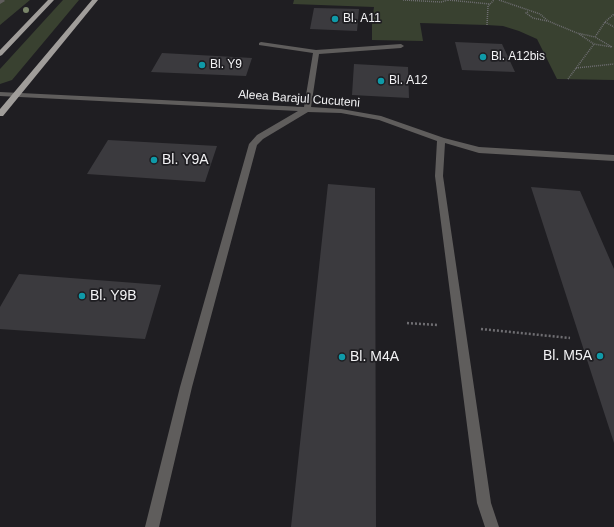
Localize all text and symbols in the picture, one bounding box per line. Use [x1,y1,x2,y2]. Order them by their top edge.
place label: Bl. A11 [343,12,381,26]
marker: Bl. A11 [330,14,340,24]
place label: Bl. A12bis [491,50,545,64]
marker: Bl. A12bis [478,52,488,62]
place label: Bl. Y9 [210,58,242,72]
marker: Bl. Y9 [197,60,207,70]
place label: Bl. A12 [389,74,428,88]
marker: Bl. A12 [376,76,386,86]
street label: Aleea Barajul Cucuteni [238,88,360,110]
place label: Bl. Y9A [162,152,209,168]
marker: Bl. Y9A [149,155,159,165]
place label: Bl. Y9B [90,288,137,304]
marker: Bl. Y9B [77,291,87,301]
place label: Bl. M5A [543,348,592,364]
place label: Bl. M4A [350,349,399,365]
marker: Bl. M5A [595,351,605,361]
marker: Bl. M4A [337,352,347,362]

